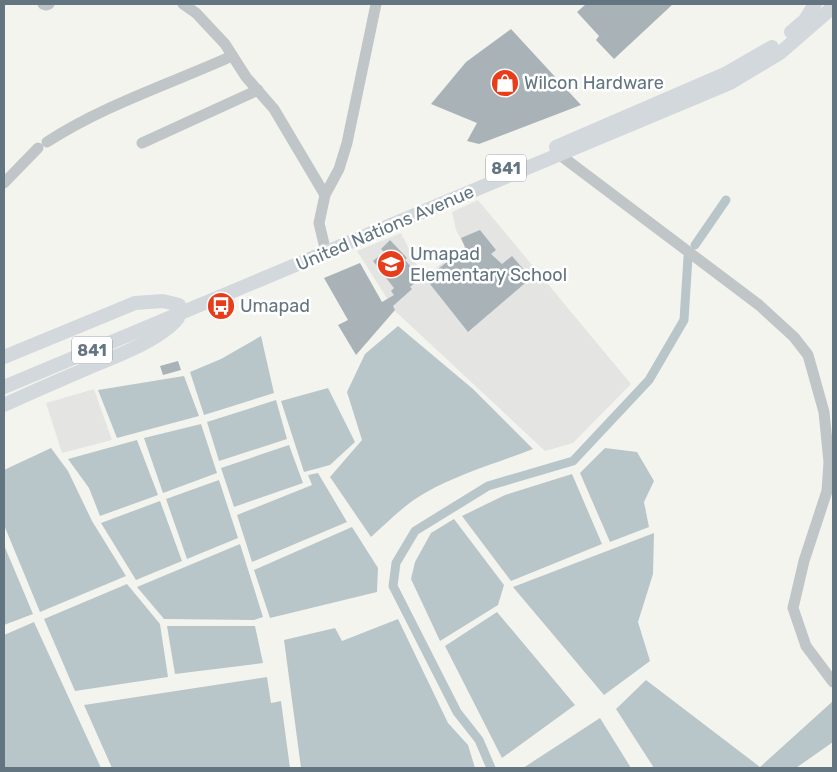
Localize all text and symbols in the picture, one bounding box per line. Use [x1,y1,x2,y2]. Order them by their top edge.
shop icon: Wilcon Hardware [490,68,520,98]
place label: Wilcon Hardware [524,72,664,94]
road number: 841 [486,154,526,182]
street label: United Nations Avenue [293,181,477,275]
place label: Umapad Elementary School [410,243,567,286]
school or university icon: Umapad Elementary School [376,249,406,279]
bus stop icon: Umapad [206,291,236,321]
place label: Umapad [240,295,310,317]
road number: 841 [72,336,112,364]

